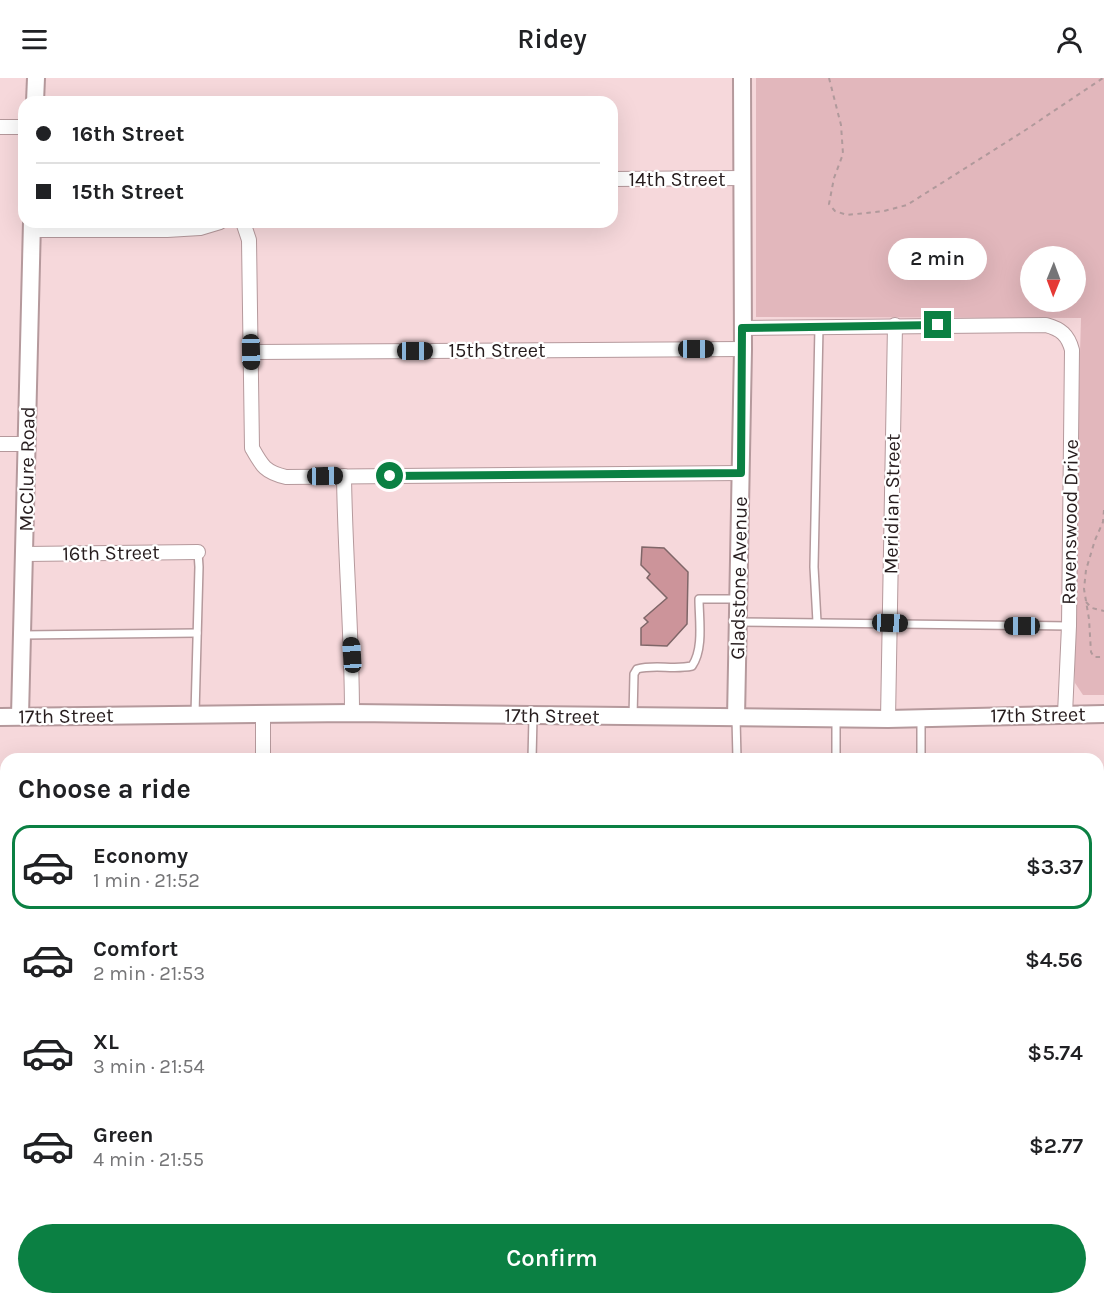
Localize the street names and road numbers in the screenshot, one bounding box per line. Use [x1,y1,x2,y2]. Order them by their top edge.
street label: 14th Street [628,168,726,191]
street label: 15th Street [448,339,546,362]
street label: McClure Road [14,406,40,532]
street label: Meridian Street [879,433,905,575]
street label: Ravenswood Drive [1057,439,1083,605]
street label: Gladstone Avenue [726,496,752,660]
street label: 16th Street [62,541,160,565]
street label: 17th Street [990,703,1086,727]
street label: 17th Street [18,704,114,728]
street label: 17th Street [504,704,600,728]

